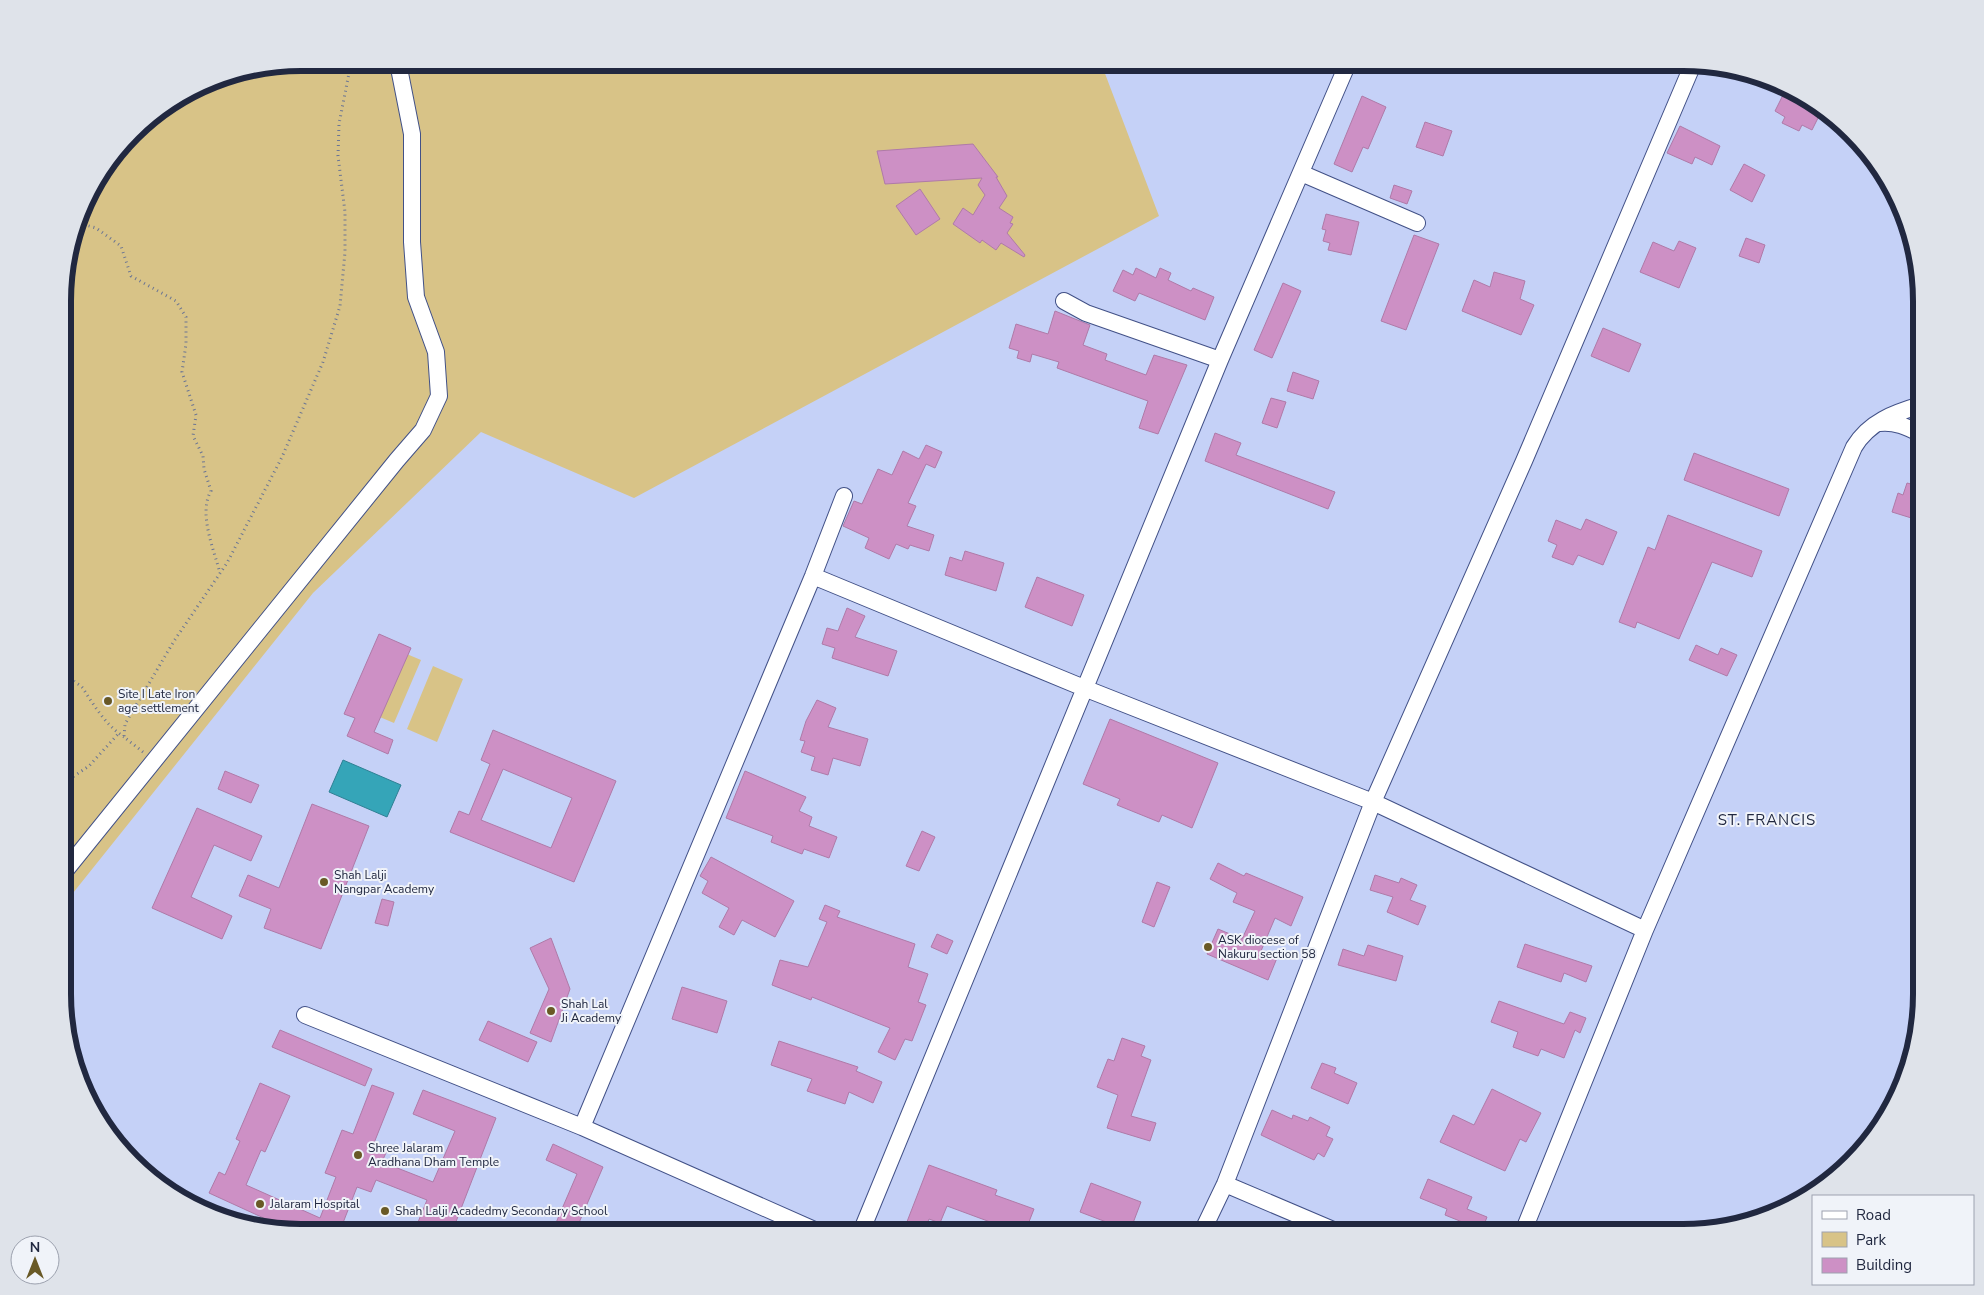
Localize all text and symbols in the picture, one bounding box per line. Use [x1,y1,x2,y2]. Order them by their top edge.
place label: Site I Late Iron age settlement [118,686,200,716]
marker: Site I Late Iron age settlement [102,695,114,707]
district label: ST. FRANCIS [1718,810,1816,830]
place label: Shah Lalji Nangpar Academy [334,867,435,897]
marker: Shah Lalji Nangpar Academy [318,876,330,888]
place label: ASK diocese of Nakuru section 58 [1218,932,1316,962]
marker: ASK diocese of Nakuru section 58 [1202,941,1214,953]
place label: Shah Lal Ji Academy [560,996,622,1026]
marker: Shah Lal Ji Academy [545,1005,557,1017]
place label: Shree Jalaram Aradhana Dham Temple [368,1140,499,1170]
marker: Shree Jalaram Aradhana Dham Temple [352,1149,364,1161]
legend [1812,1195,1974,1285]
place label: Jalaram Hospital [269,1196,360,1212]
marker: Jalaram Hospital [254,1198,266,1210]
place label: Shah Lalji Acadedmy Secondary School [395,1203,608,1219]
marker: Shah Lalji Acadedmy Secondary School [379,1205,391,1217]
text: Road [1856,1205,1891,1225]
text: Park [1856,1230,1886,1250]
north arrow [10,1235,60,1285]
text: N [30,1238,40,1257]
text: Building [1856,1255,1912,1275]

